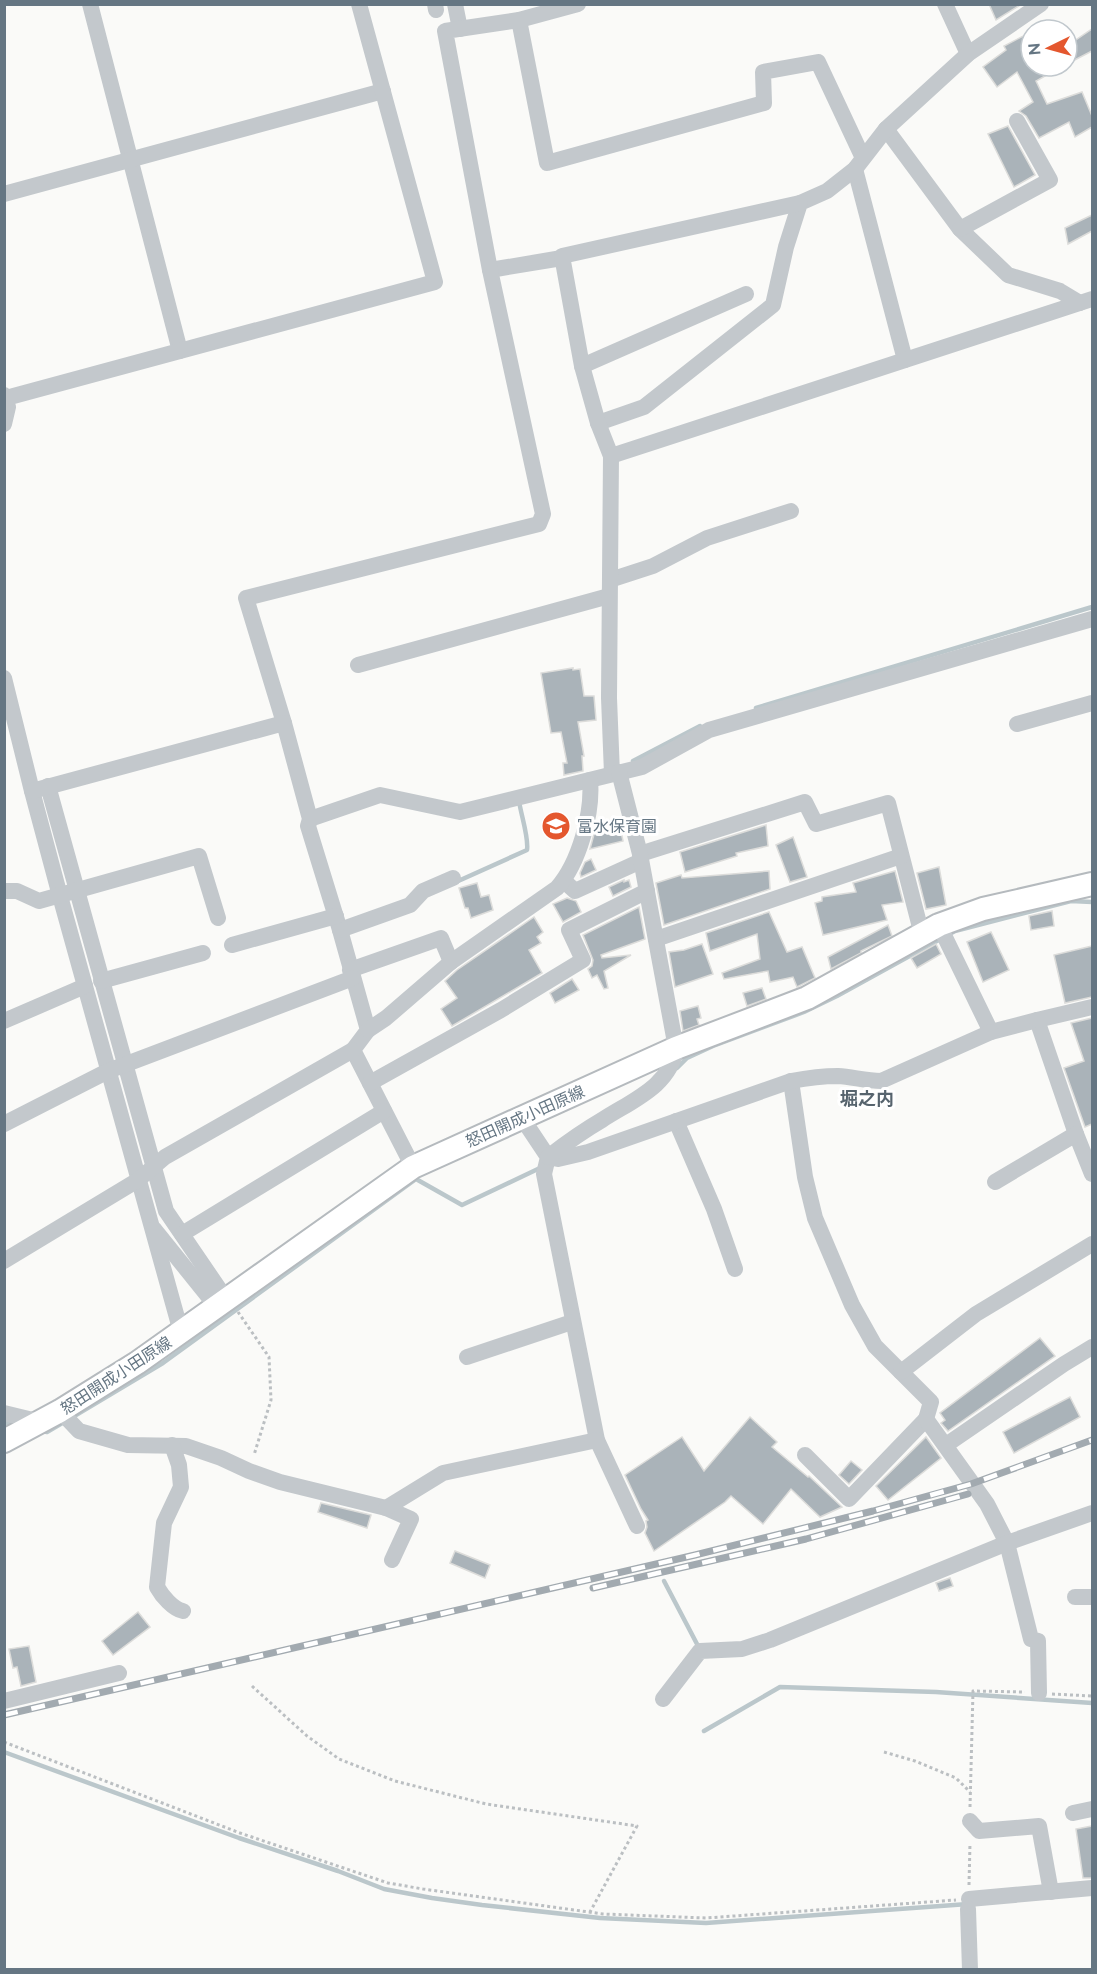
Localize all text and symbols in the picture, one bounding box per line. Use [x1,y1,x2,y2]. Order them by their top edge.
north arrow [1019,18,1079,78]
text: N [1025,42,1045,56]
school or university icon: 富水保育園 [540,810,572,842]
place label: 富水保育園 [577,817,657,836]
street label: 怒田開成小田原線 [463,1082,588,1151]
district label: 堀之内 [840,1088,894,1109]
street label: 怒田開成小田原線 [57,1333,175,1418]

